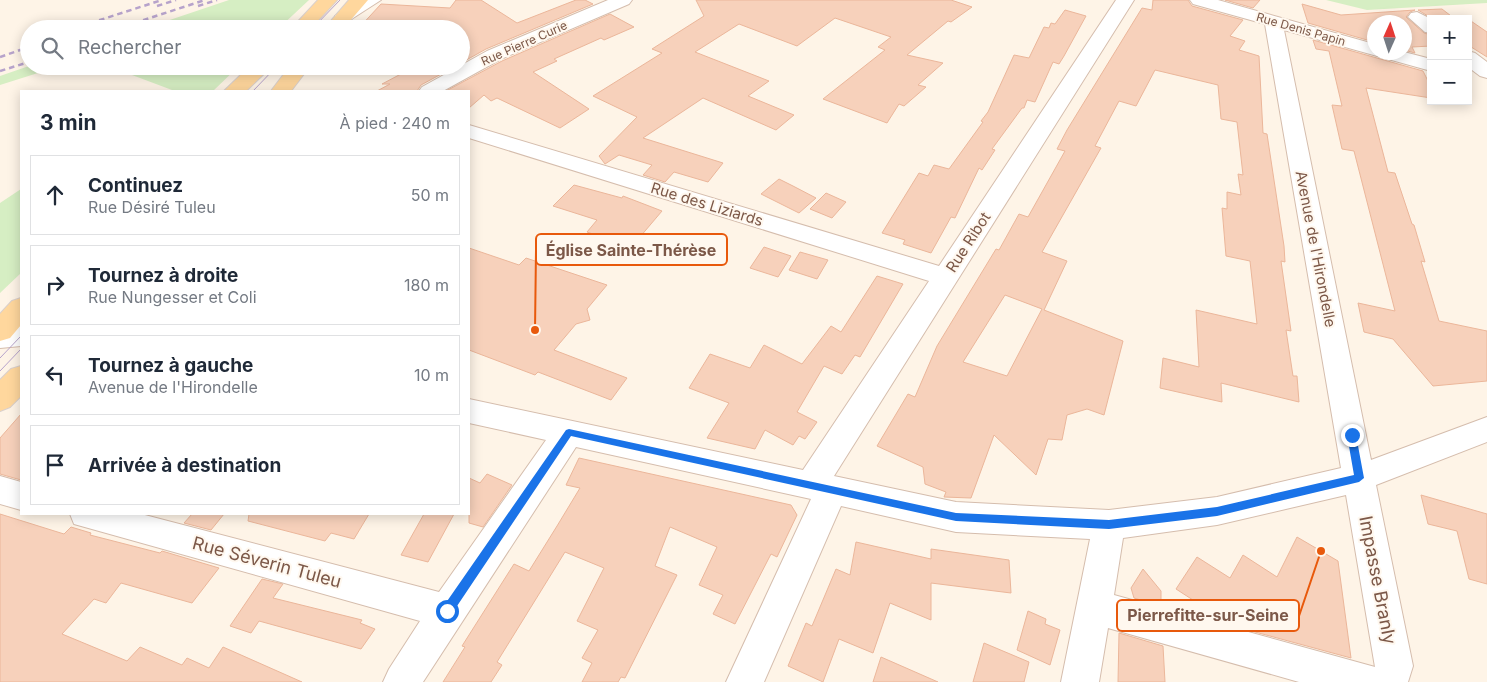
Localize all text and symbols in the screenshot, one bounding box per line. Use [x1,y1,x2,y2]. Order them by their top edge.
street label: Rue Denis Papin [1255,9,1347,49]
north arrow [1367,15,1412,60]
map controls [1427,15,1472,105]
button: + [1427,15,1472,60]
street label: Rue Pierre Curie [479,17,569,69]
search box [20,20,470,75]
icon: search [38,34,66,62]
text: Rechercher [78,36,181,59]
button: − [1427,60,1472,105]
text: 3 min [40,110,96,135]
text: À pied · 240 m [340,113,450,133]
street label: Avenue de l'Hirondelle [1291,169,1341,329]
text: Continuez [88,174,183,197]
street label: Rue des Liziards [649,178,766,230]
icon: ahead [41,181,69,209]
text: 50 m [411,185,449,205]
text: Rue Désiré Tuleu [88,197,216,217]
street label: Rue Ribot [942,208,994,276]
callout: Église Sainte-Thérèse [536,234,727,265]
text: Église Sainte-Thérèse [546,240,716,260]
text: Tournez à droite [88,264,238,287]
icon: right [41,271,69,299]
text: 180 m [404,275,449,295]
text: Rue Nungesser et Coli [88,287,257,307]
text: Tournez à gauche [88,354,253,377]
icon: left [41,361,69,389]
text: 10 m [414,365,449,385]
text: Avenue de l'Hirondelle [88,377,258,397]
route end [1341,424,1364,447]
icon: arrive [41,451,69,479]
text: Arrivée à destination [88,454,281,477]
street label: Impasse Branly [1355,514,1401,646]
street label: Rue Séverin Tuleu [190,532,344,592]
route start [436,600,459,623]
callout: Pierrefitte-sur-Seine [1117,600,1299,631]
text: Pierrefitte-sur-Seine [1127,605,1289,625]

